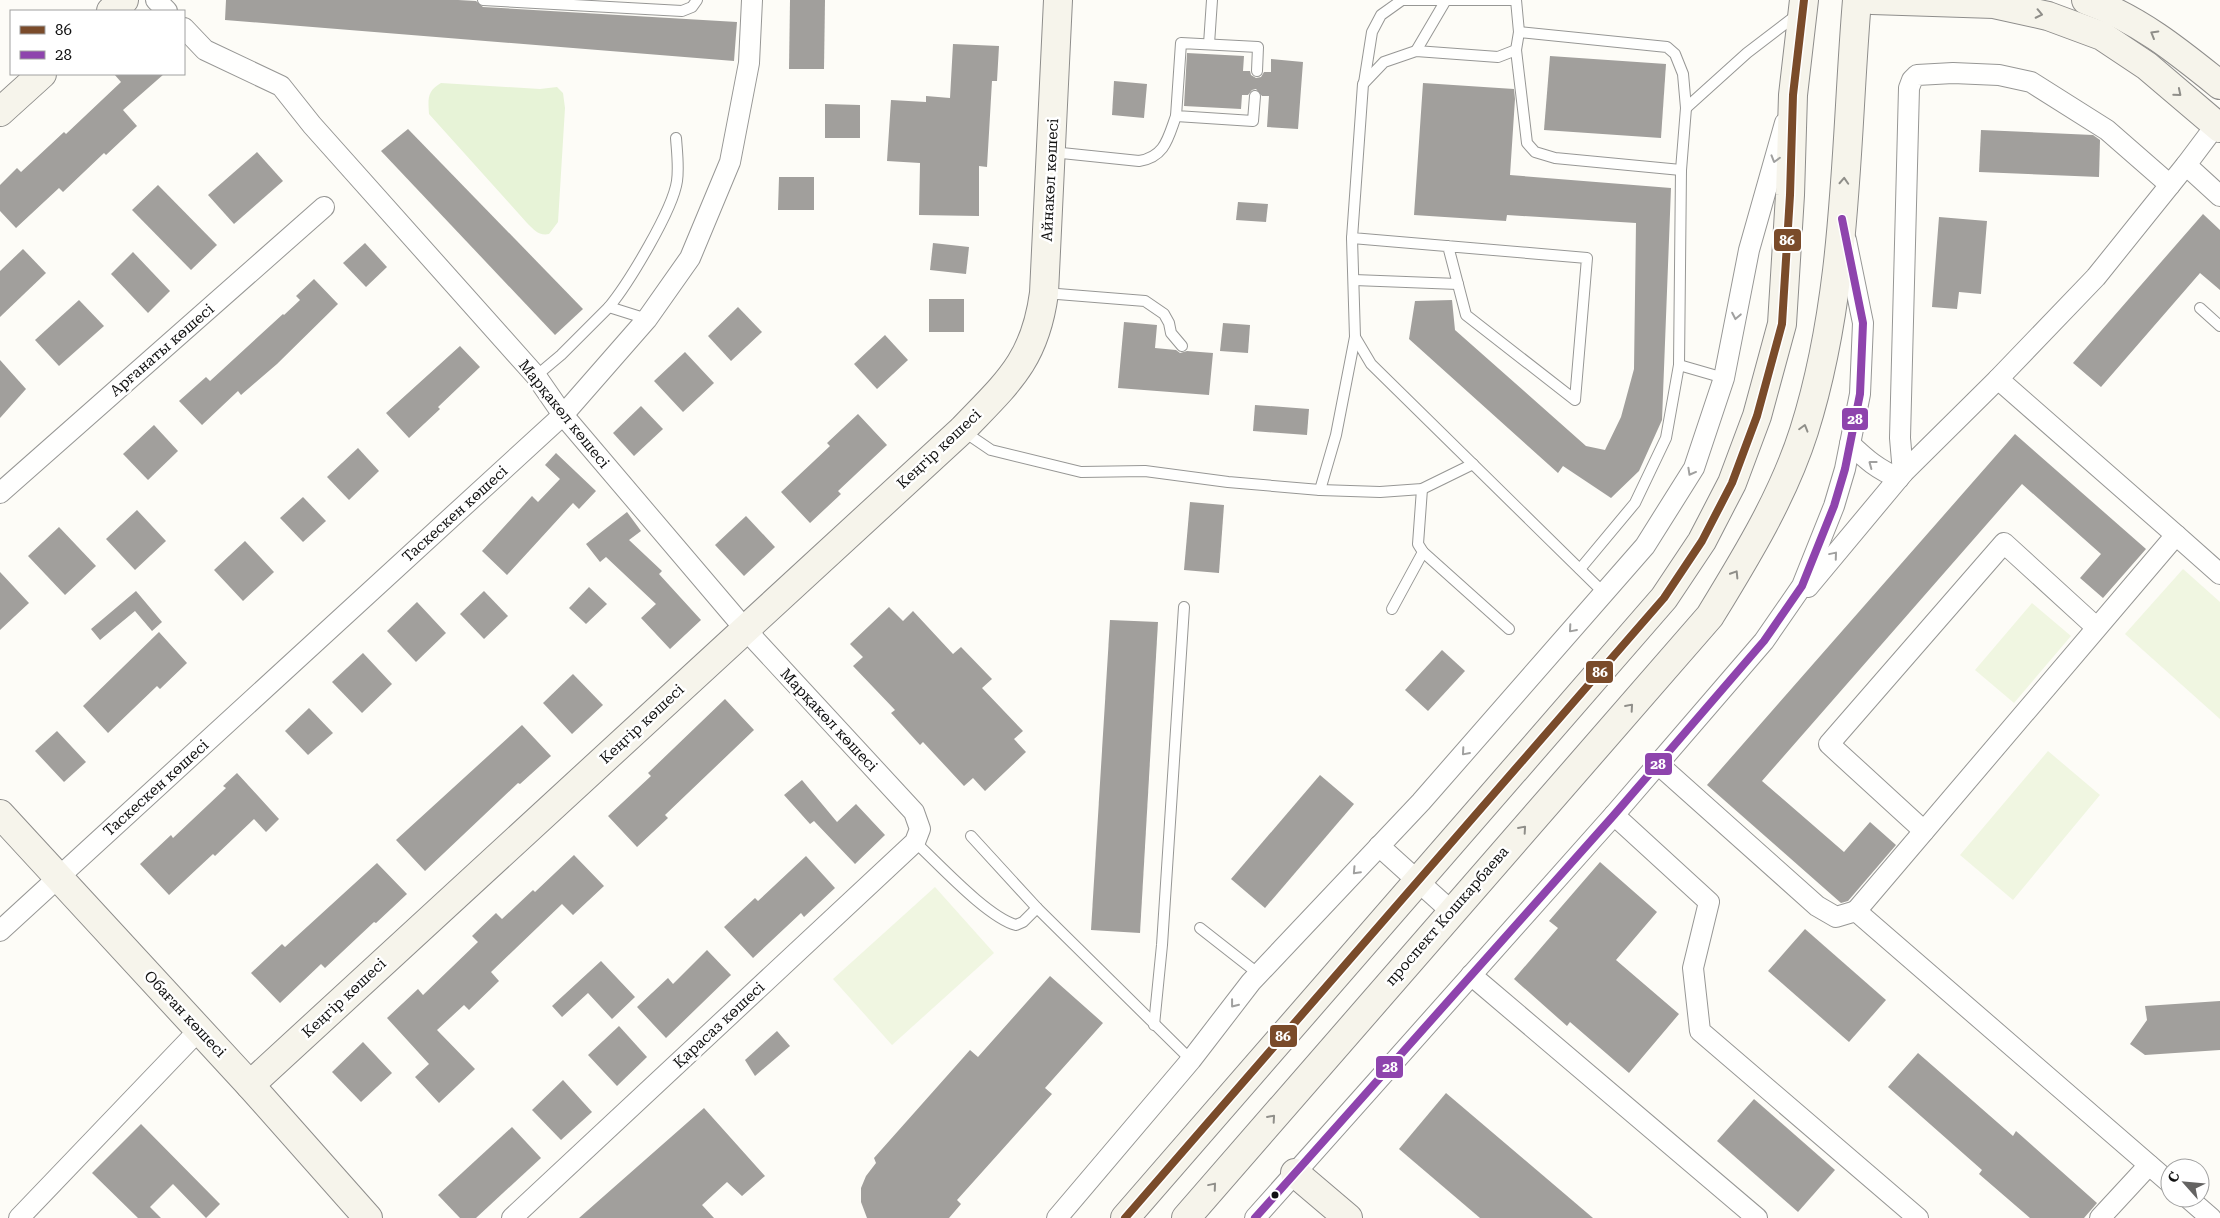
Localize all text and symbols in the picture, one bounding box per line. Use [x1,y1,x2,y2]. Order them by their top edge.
one-way arrow [2034,8,2043,19]
legend [10,10,185,75]
text: 86 [55,21,72,39]
one-way arrow [2150,30,2159,40]
text: 28 [55,46,72,64]
one-way arrow [2173,87,2182,96]
street label: Айнакөл көшесі [1038,118,1062,242]
one-way arrow [1770,154,1780,162]
one-way arrow [1839,177,1850,185]
line badge: 86 [1773,228,1802,252]
text: 86 [1779,232,1795,248]
street label: Арғанаты көшесі [106,300,218,400]
one-way arrow [1731,312,1741,321]
street label: Марқакөл көшесі [515,356,613,472]
street label: Кеңгір көшесі [893,405,985,492]
line badge: 28 [1841,407,1869,431]
text: 28 [1847,411,1863,427]
one-way arrow [1799,424,1809,432]
one-way arrow [1868,461,1878,470]
street label: Таскескен көшесі [399,462,512,566]
one-way arrow [1687,466,1697,475]
one-way arrow [1829,552,1837,561]
one-way arrow [1729,571,1739,580]
one-way arrow [1569,624,1578,633]
line badge: 86 [1585,660,1614,684]
text: 86 [1592,664,1608,680]
street label: Марқакөл көшесі [777,665,881,775]
street label: Кеңгір көшесі [596,680,688,767]
one-way arrow [1624,703,1633,712]
street label: Таскескен көшесі [100,736,213,840]
one-way arrow [1462,746,1471,755]
line badge: 28 [1644,752,1673,776]
text: 28 [1650,756,1666,772]
one-way arrow [1517,826,1526,835]
street label: проспект Кошкарбаева [1382,843,1512,989]
one-way arrow [1353,866,1362,875]
street label: Кеңгір көшесі [298,954,390,1041]
street label: Обаған көшесі [140,967,230,1061]
street label: Қарасаз көшесі [670,978,768,1072]
one-way arrow [1232,998,1240,1007]
line badge: 86 [1269,1024,1298,1048]
text: 86 [1275,1028,1291,1044]
line badge: 28 [1375,1055,1404,1079]
text: 28 [1382,1059,1398,1075]
one-way arrow [1266,1114,1275,1123]
north arrow [2160,1158,2210,1208]
text: С [2164,1169,2183,1185]
one-way arrow [1207,1183,1216,1192]
unlabelled marker [1270,1190,1280,1200]

